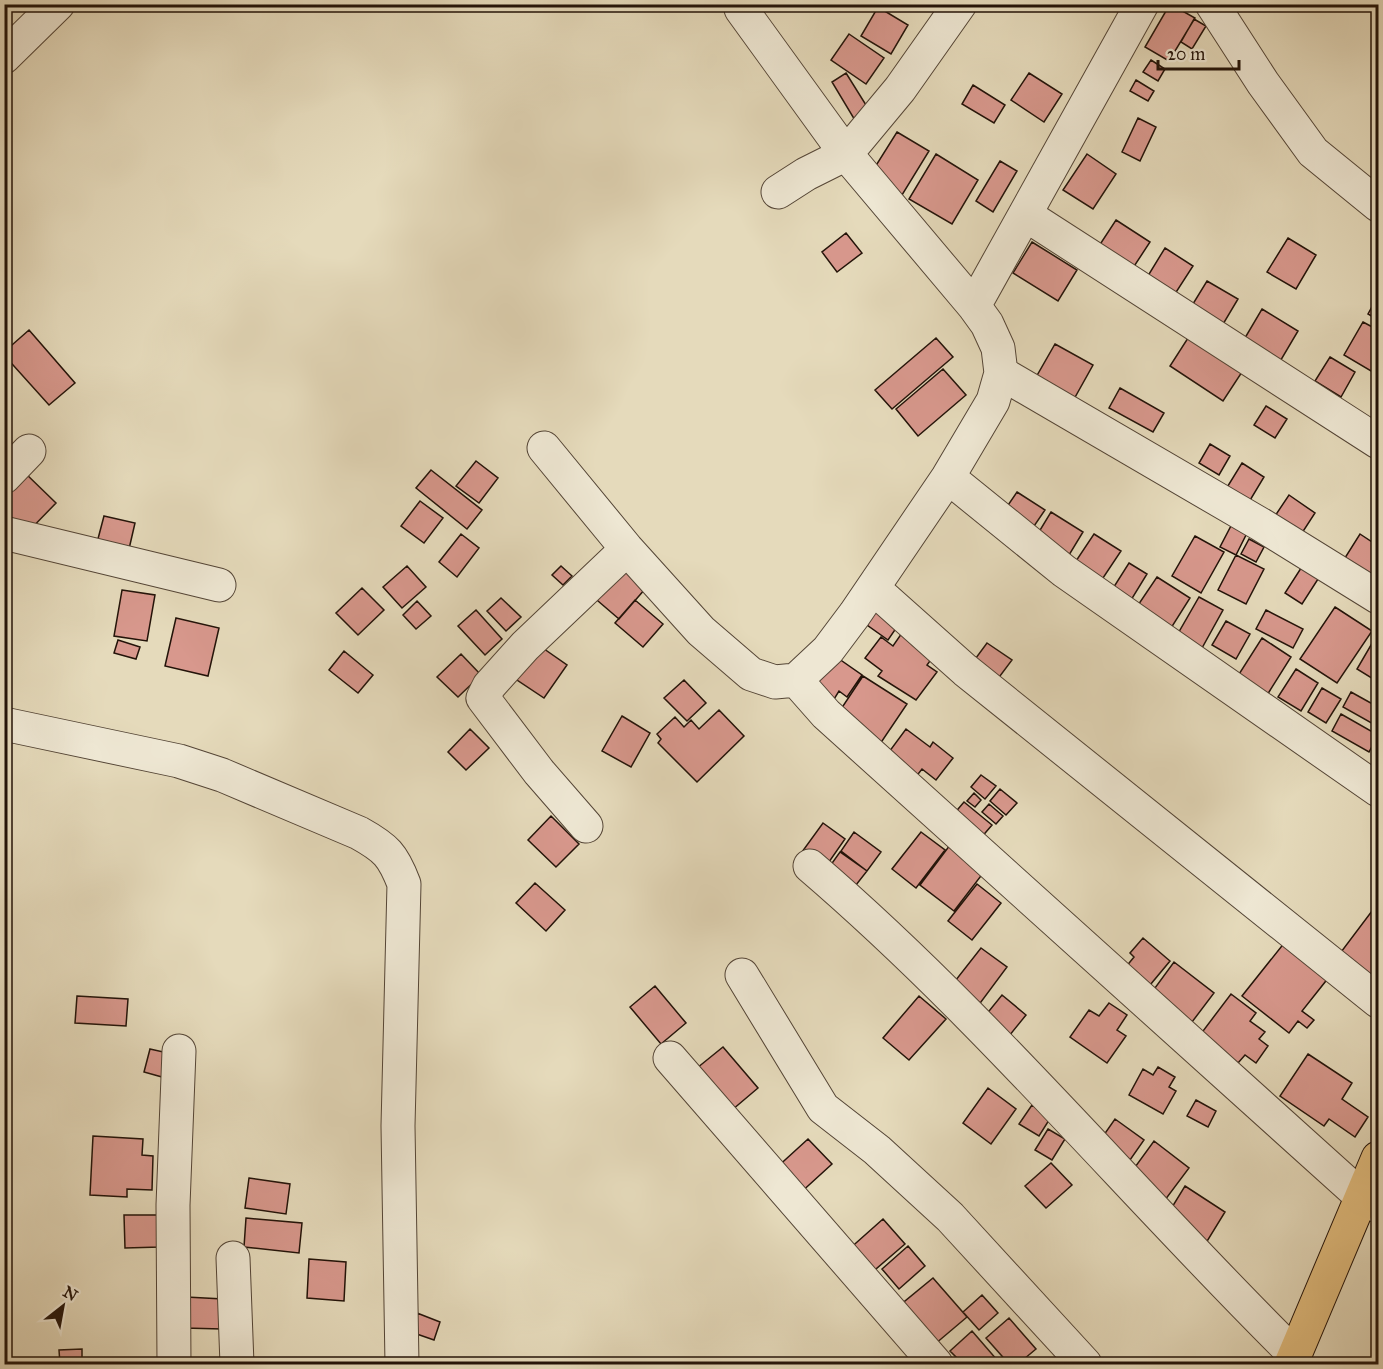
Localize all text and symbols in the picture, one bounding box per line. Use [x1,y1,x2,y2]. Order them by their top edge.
scale bar [1158,33,1239,71]
text: 20 m [1167,43,1205,65]
north arrow [33,1276,93,1336]
text: N [60,1282,82,1305]

